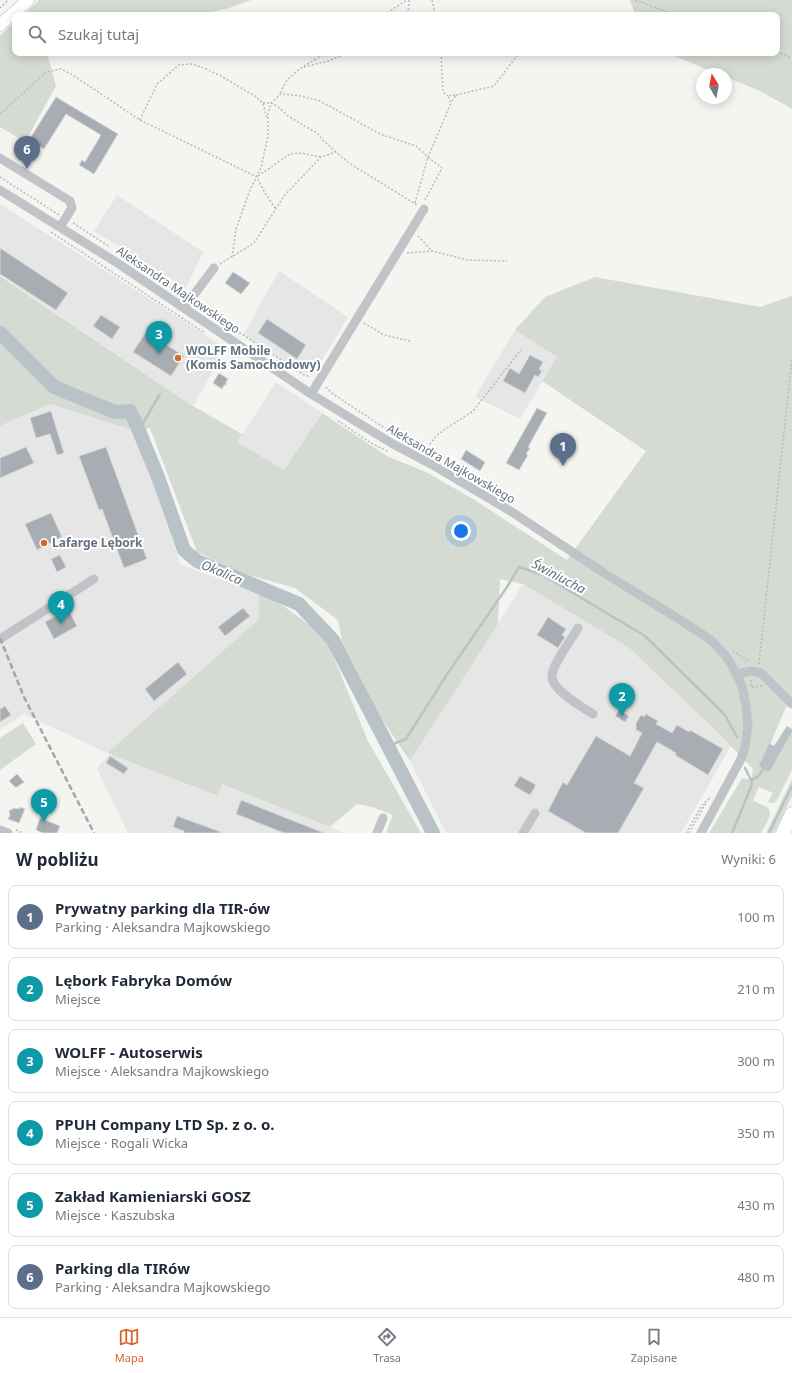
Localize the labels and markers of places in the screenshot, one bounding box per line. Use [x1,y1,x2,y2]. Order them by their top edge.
pin: 6 [14,136,40,169]
pin: 3 [146,321,172,354]
place label: WOLFF Mobile (Komis Samochodowy) [186,342,321,373]
marker: WOLFF Mobile (Komis Samochodowy) [173,353,183,363]
pin: 1 [550,433,576,466]
place label: Lafarge Lębork [52,534,143,551]
marker: Lafarge Lębork [39,538,49,548]
pin: 4 [48,591,74,624]
pin: 2 [609,683,635,716]
pin: 5 [31,789,57,822]

